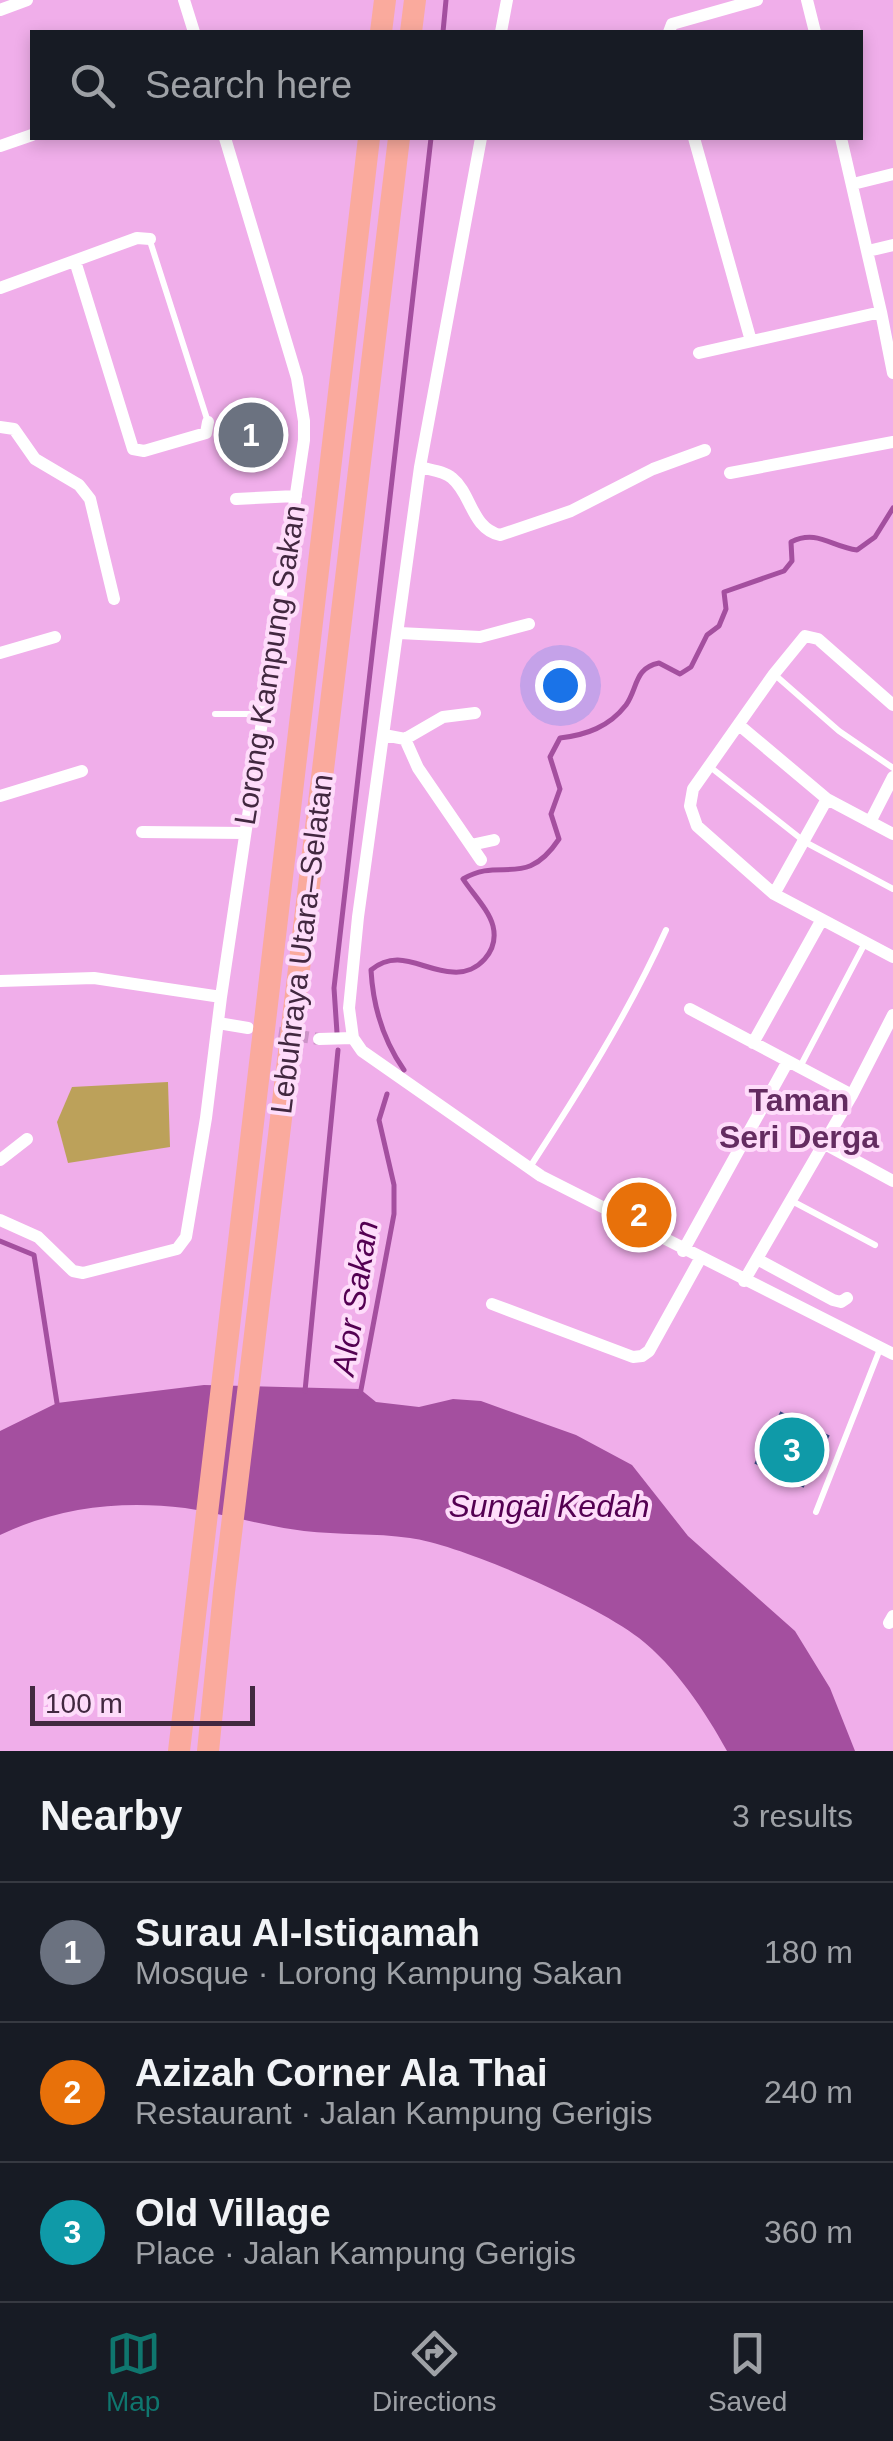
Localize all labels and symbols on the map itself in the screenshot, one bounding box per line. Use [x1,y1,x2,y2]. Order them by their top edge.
pin: 1 [218,398,284,472]
street label: Lorong Kampung Sakan [228,503,311,827]
your location [535,660,586,711]
street label: Lebuhraya Utara–Selatan [264,772,339,1116]
district label: Taman Seri Derga [719,1082,879,1155]
pin: 2 [606,1178,672,1252]
water label: Alor Sakan [325,1218,385,1380]
pin: 3 [760,1412,824,1488]
water label: Sungai Kedah [448,1488,650,1524]
scale bar [30,1681,255,1726]

